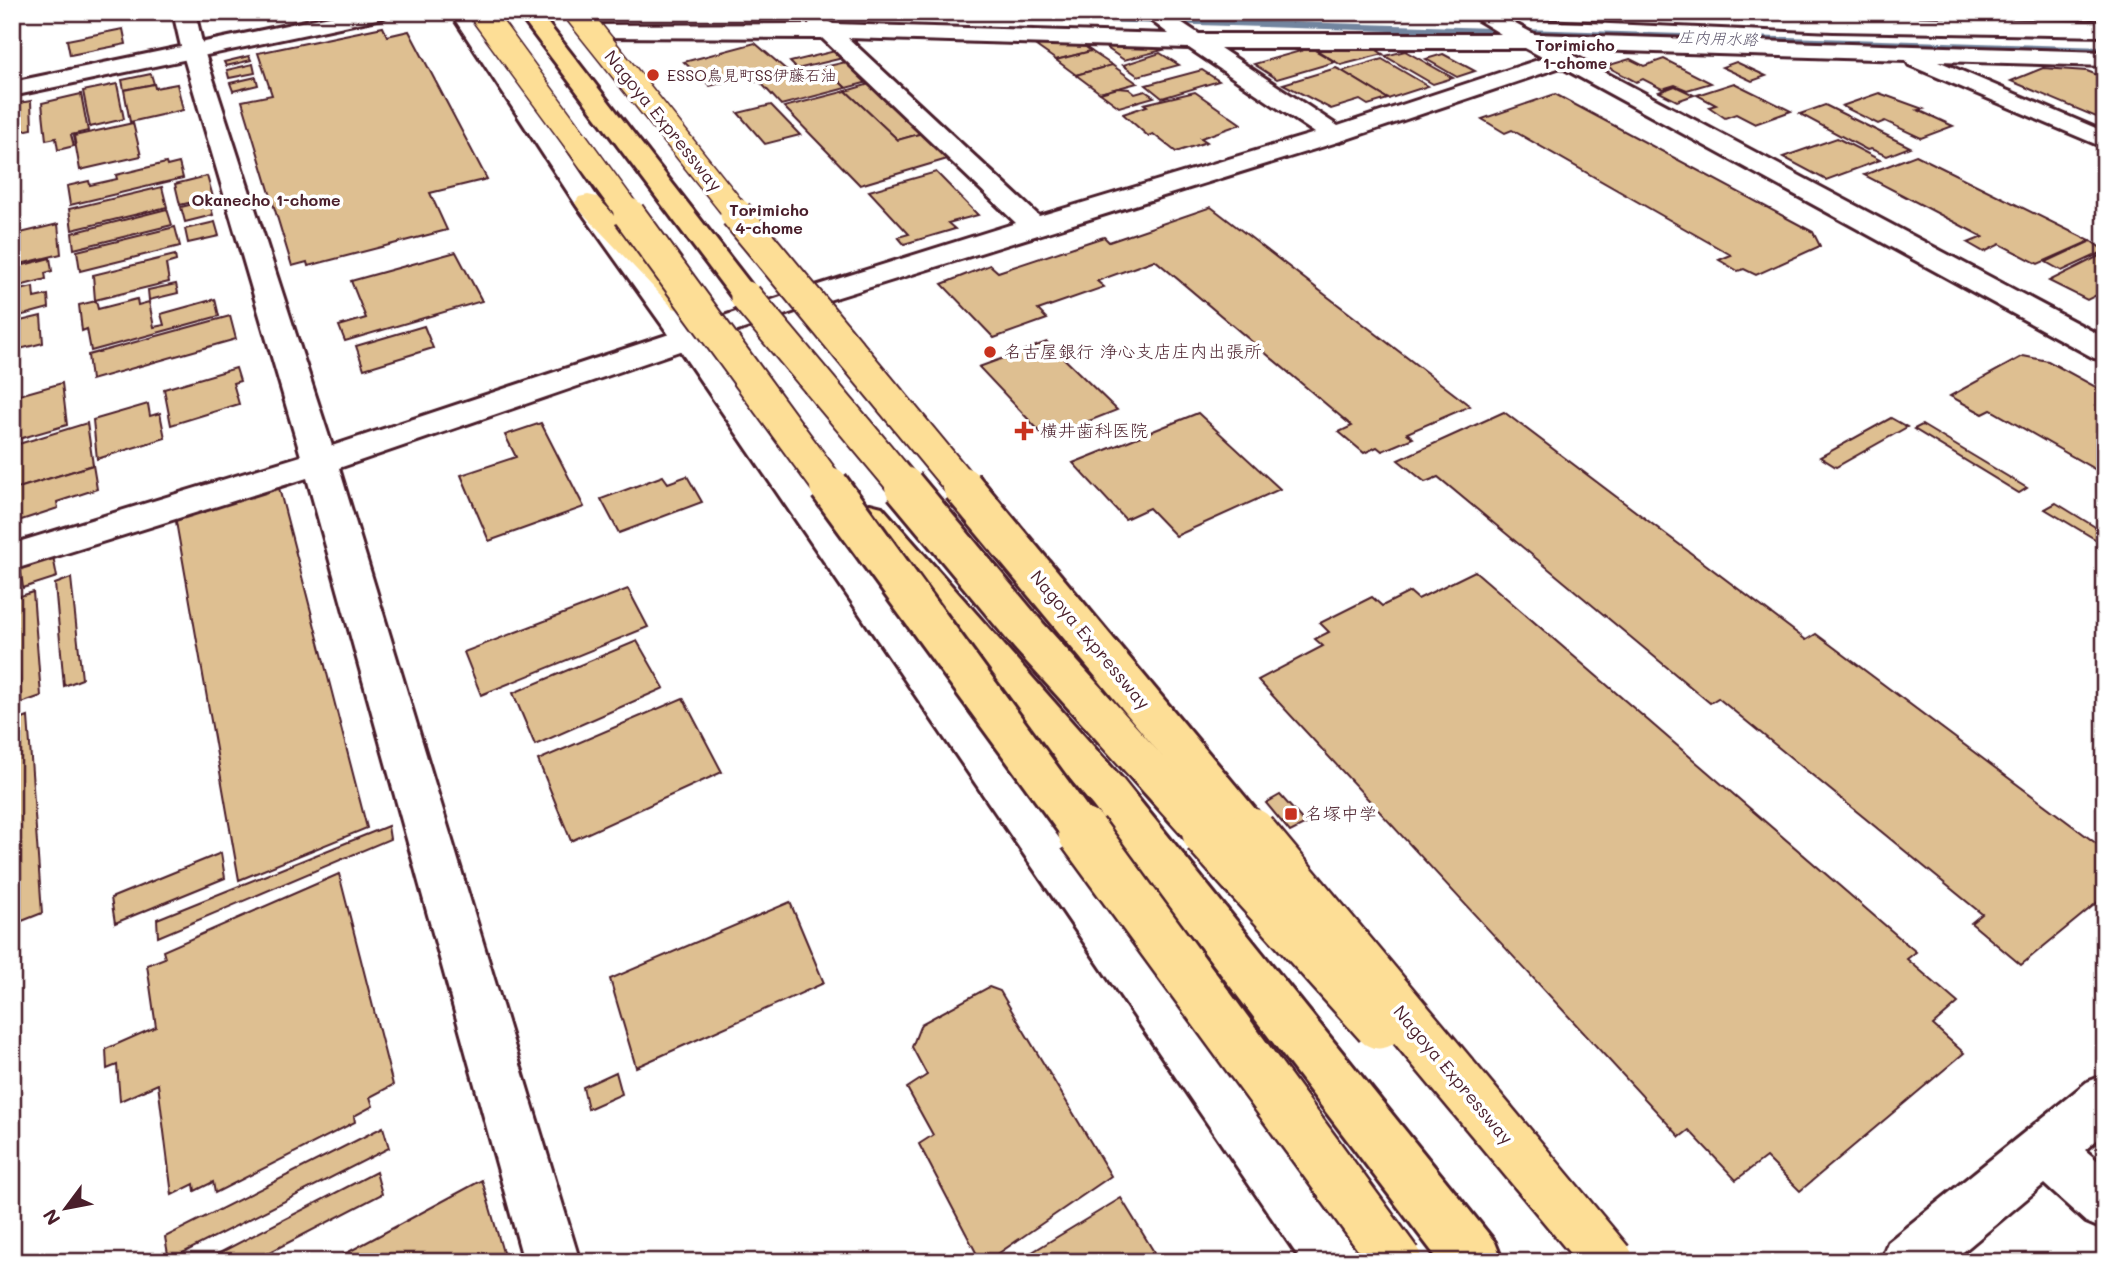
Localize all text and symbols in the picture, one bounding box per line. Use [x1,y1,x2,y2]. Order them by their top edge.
water label: 庄内用水路 [1678,26,1759,49]
district label: Torimicho 1-chome [1535,34,1615,73]
street label: Nagoya Expressway [599,45,728,196]
place label: ESSO鳥見町SS伊藤石油 [667,64,837,85]
marker: ESSO鳥見町SS伊藤石油 [645,67,661,83]
district label: Okanecho 1-chome [191,189,341,210]
district label: Torimicho 4-chome [729,199,809,238]
place label: 名古屋銀行 浄心支店庄内出張所 [1004,339,1262,363]
marker: 名古屋銀行 浄心支店庄内出張所 [982,344,998,360]
place label: 横井歯科医院 [1040,418,1148,442]
marker: 横井歯科医院 [1014,421,1034,441]
street label: Nagoya Expressway [1025,565,1156,714]
place label: 名塚中学 [1305,801,1377,825]
marker: 名塚中学 [1283,806,1299,822]
street label: Nagoya Expressway [1388,1000,1519,1149]
north arrow [32,1172,102,1242]
text: N [37,1205,66,1230]

